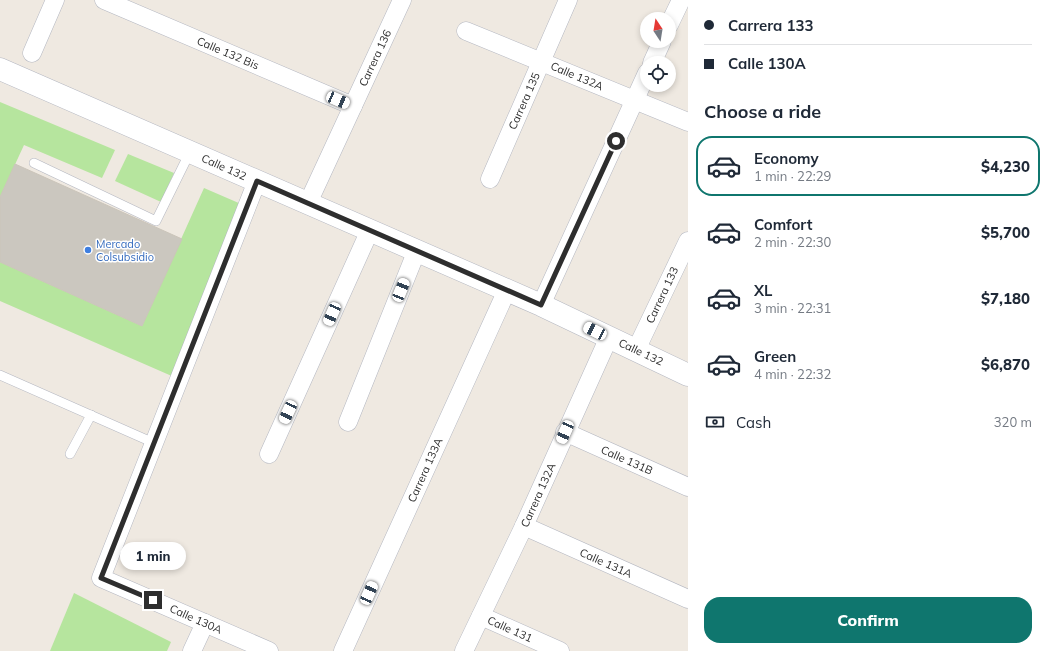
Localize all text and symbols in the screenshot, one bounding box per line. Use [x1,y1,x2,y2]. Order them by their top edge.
north arrow [640,12,676,48]
map controls [640,12,676,92]
text: Carrera 133 [728,16,813,35]
street label: Carrera 136 [356,27,394,89]
street label: Calle 132 Bis [195,34,261,72]
text: Calle 130A [728,54,806,73]
button: locate [640,56,676,92]
street label: Calle 132A [549,59,605,93]
street label: Carrera 135 [505,70,543,132]
car [325,90,351,110]
text: Choose a ride [704,100,821,123]
route start [607,132,625,150]
icon: car [706,148,742,184]
text: Economy [754,149,819,168]
street label: Calle 132 [199,151,249,183]
text: $4,230 [981,157,1030,176]
text: 1 min · 22:29 [754,168,831,184]
icon: car [706,214,742,250]
text: Comfort [754,215,812,234]
text: $5,700 [981,223,1030,242]
text: 2 min · 22:30 [754,234,831,250]
place label: Mercado Colsubsidio [96,237,154,264]
marker: Mercado Colsubsidio [83,245,93,255]
street label: Carrera 133 [643,264,681,326]
car [391,277,411,303]
icon: car [706,280,742,316]
text: XL [754,281,772,300]
text: $7,180 [981,289,1030,308]
text: 3 min · 22:31 [754,300,831,316]
car [322,301,342,327]
car [582,320,608,342]
street label: Calle 132 [616,336,666,369]
icon: car [706,346,742,382]
text: Green [754,347,796,366]
text: $6,870 [981,355,1030,374]
text: 4 min · 22:32 [754,366,831,382]
car [277,399,299,425]
icon: cash [704,411,726,433]
text: Cash [736,413,771,432]
text: 320 m [994,414,1032,430]
car [555,419,575,445]
street label: Carrera 133A [405,436,445,504]
street label: Calle 131B [599,442,655,478]
street label: Carrera 132A [518,461,558,529]
callout: 1 min [120,542,186,570]
street label: Calle 131A [578,545,634,581]
text: 1 min [136,548,170,564]
car [359,580,379,606]
route end [144,591,162,609]
button: Confirm [704,597,1032,643]
street label: Calle 130A [168,601,224,637]
street label: Calle 131 [485,613,535,645]

